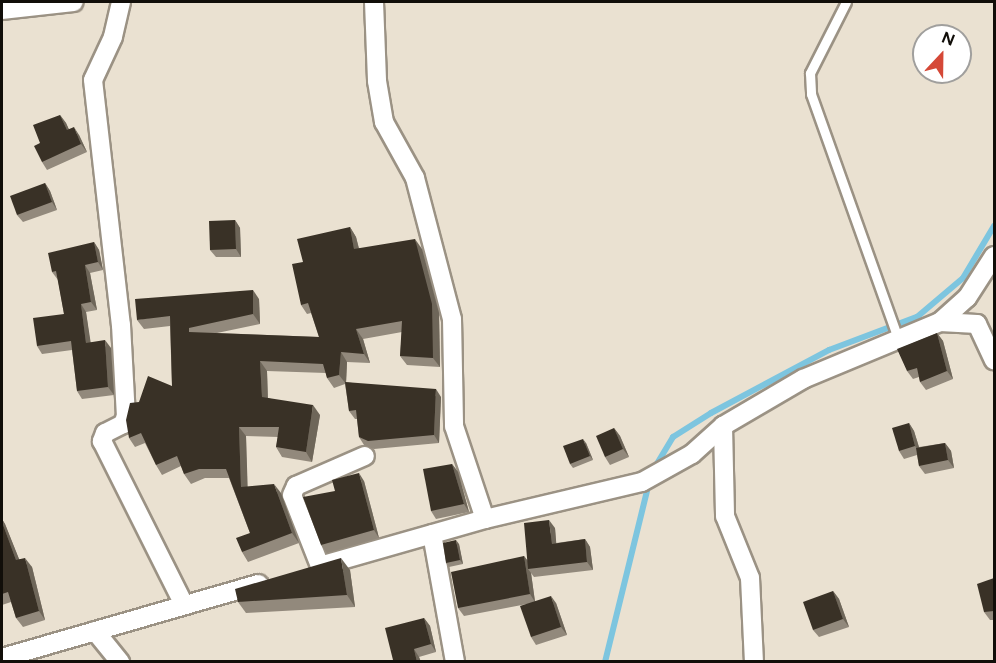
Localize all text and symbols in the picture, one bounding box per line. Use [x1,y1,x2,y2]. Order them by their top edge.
north arrow [912,24,972,84]
text: N [939,28,957,50]

